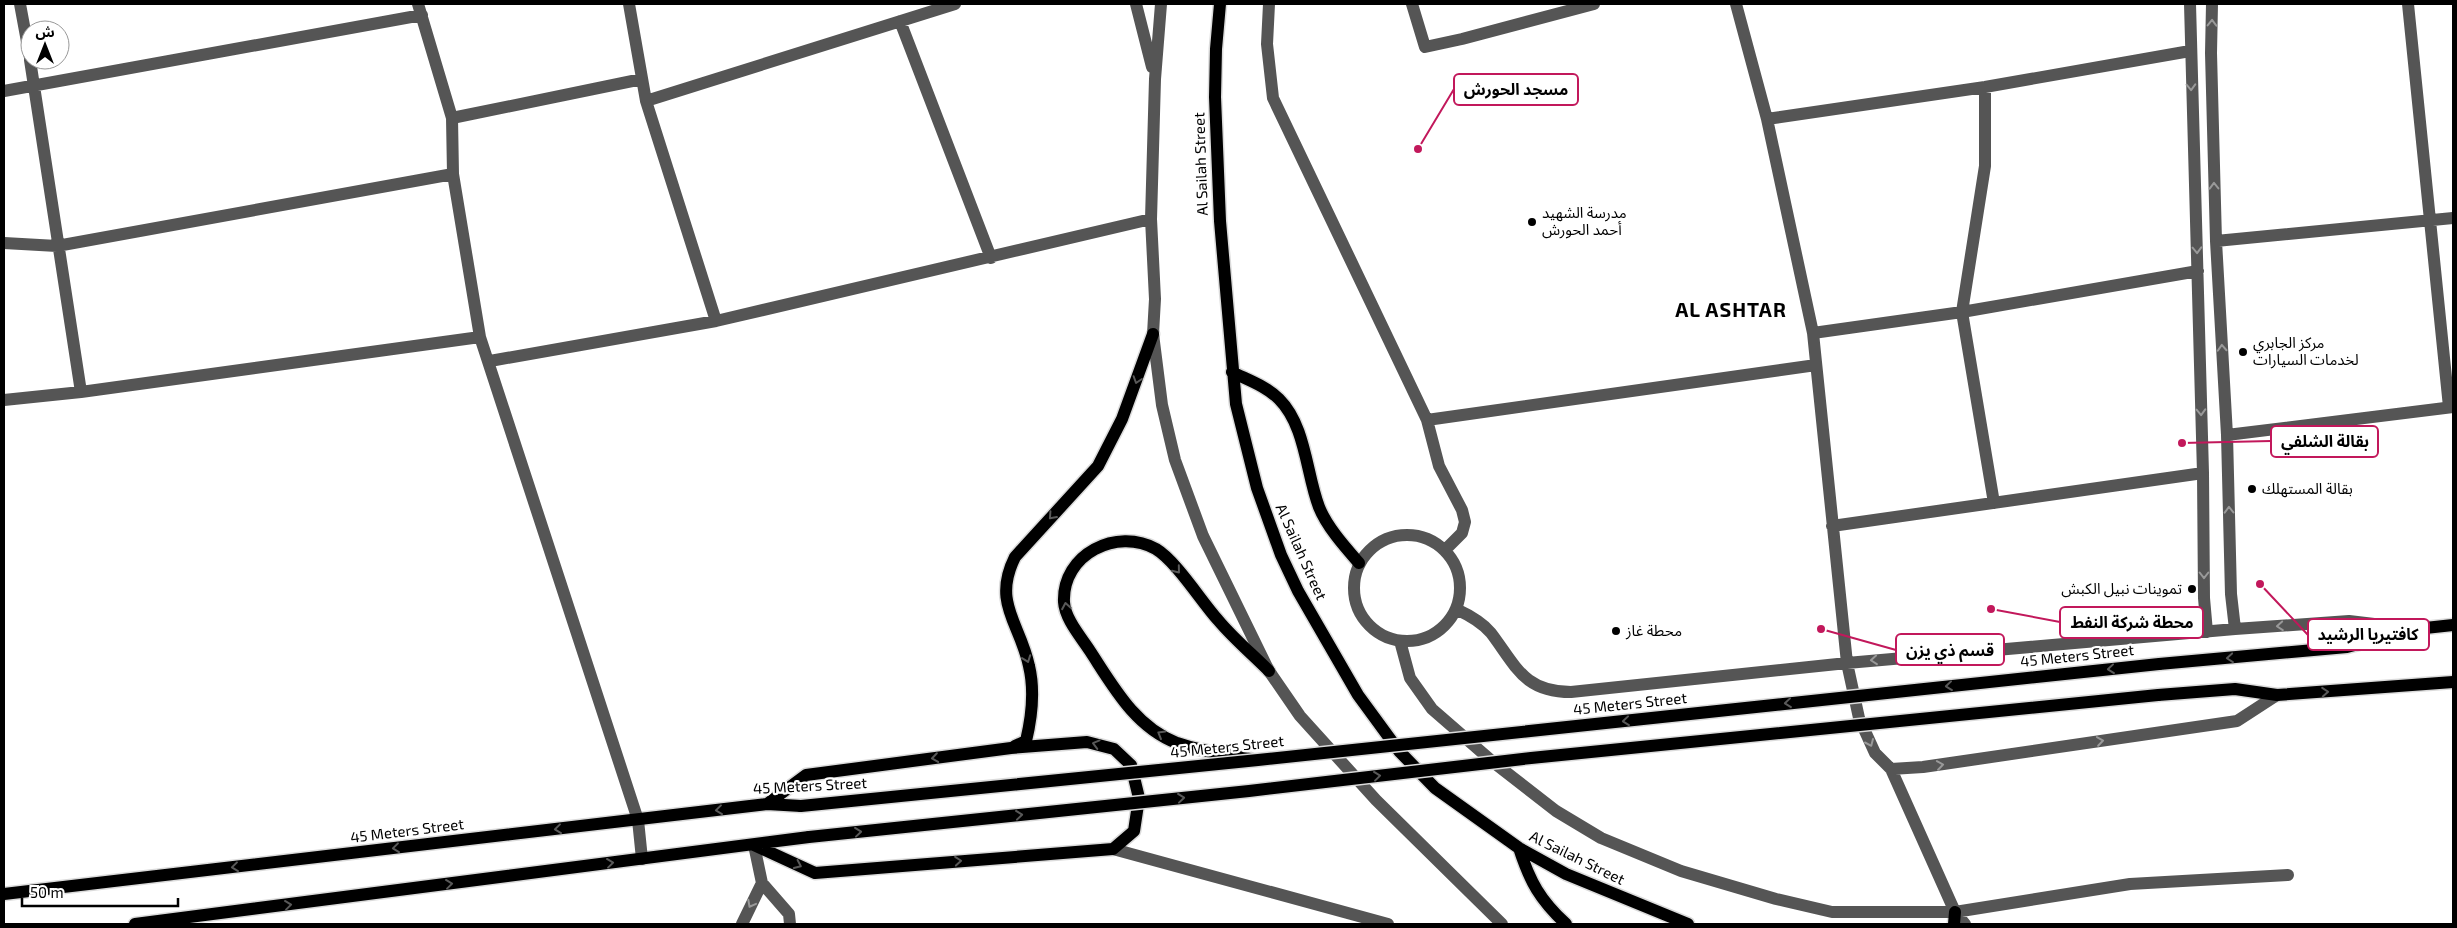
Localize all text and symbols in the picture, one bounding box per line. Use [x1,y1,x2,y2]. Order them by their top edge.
one-way arrow [2207,19,2217,26]
north arrow [20,20,70,70]
text: ش [35,23,55,40]
callout: مسجد الحورش [1454,74,1578,105]
text: مسجد الحورش [1464,79,1568,99]
one-way arrow [2186,84,2197,92]
street label: Al Sailah Street [1189,112,1211,216]
one-way arrow [2209,181,2220,189]
place label: مدرسة الشهيد أحمد الحورش [1542,203,1627,239]
marker: مدرسة الشهيد أحمد الحورش [1526,216,1538,228]
one-way arrow [2192,246,2202,254]
district label: AL ASHTAR [1675,297,1787,321]
place label: مركز الجابري لخدمات السيارات [2253,333,2359,369]
one-way arrow [2217,344,2228,352]
marker: مركز الجابري لخدمات السيارات [2237,346,2249,358]
one-way arrow [1133,375,1143,384]
one-way arrow [2196,409,2207,417]
callout: بقالة الشلفي [2271,426,2378,457]
text: بقالة الشلفي [2281,431,2369,455]
place label: بقالة المستهلك [2262,479,2353,498]
marker: بقالة المستهلك [2246,483,2258,495]
street label: Al Sailah Street [1273,501,1331,603]
one-way arrow [2224,506,2234,514]
one-way arrow [1049,511,1058,520]
one-way arrow [1171,564,1179,573]
one-way arrow [2199,572,2209,579]
place label: تموينات نبيل الكبش [2061,579,2182,598]
marker: تموينات نبيل الكبش [2186,583,2198,595]
one-way arrow [1061,601,1071,610]
callout: محطة شركة النفط [2060,607,2203,638]
text: محطة شركة النفط [2070,612,2194,632]
callout: كافتيريا الرشيد [2308,619,2429,650]
one-way arrow [2276,620,2284,631]
place label: محطة غاز [1625,621,1682,640]
text: كافتيريا الرشيد [2317,624,2419,644]
marker: محطة غاز [1610,625,1622,637]
callout: قسم ذي يزن [1896,634,2004,665]
text: قسم ذي يزن [1906,640,1994,664]
street label: 45 Meters Street [2019,640,2135,670]
one-way arrow [2226,652,2234,663]
one-way arrow [1021,654,1031,662]
one-way arrow [1870,655,1878,666]
one-way arrow [2107,663,2115,674]
one-way arrow [1945,680,1953,691]
one-way arrow [2322,686,2330,697]
street label: 45 Meters Street [1572,688,1688,718]
one-way arrow [1784,697,1792,708]
one-way arrow [1622,715,1630,726]
one-way arrow [1157,730,1166,740]
street label: 45 Meters Street [1169,731,1285,761]
one-way arrow [2096,737,2105,747]
one-way arrow [1863,738,1874,747]
one-way arrow [1093,740,1101,750]
one-way arrow [931,752,939,763]
one-way arrow [1936,760,1944,771]
one-way arrow [1374,771,1382,782]
street label: 45 Meters Street [752,773,868,797]
one-way arrow [1177,793,1185,804]
one-way arrow [715,804,723,815]
one-way arrow [1016,810,1024,821]
street label: 45 Meters Street [349,814,465,846]
one-way arrow [553,823,561,834]
street label: Al Sailah Street [1527,826,1628,888]
one-way arrow [854,827,862,838]
one-way arrow [392,842,400,853]
one-way arrow [955,856,963,867]
one-way arrow [606,858,614,869]
one-way arrow [793,859,802,870]
one-way arrow [231,861,239,872]
scale bar [22,876,179,908]
one-way arrow [445,879,453,890]
text: 50 m [30,883,64,901]
one-way arrow [747,898,757,907]
one-way arrow [283,900,292,910]

